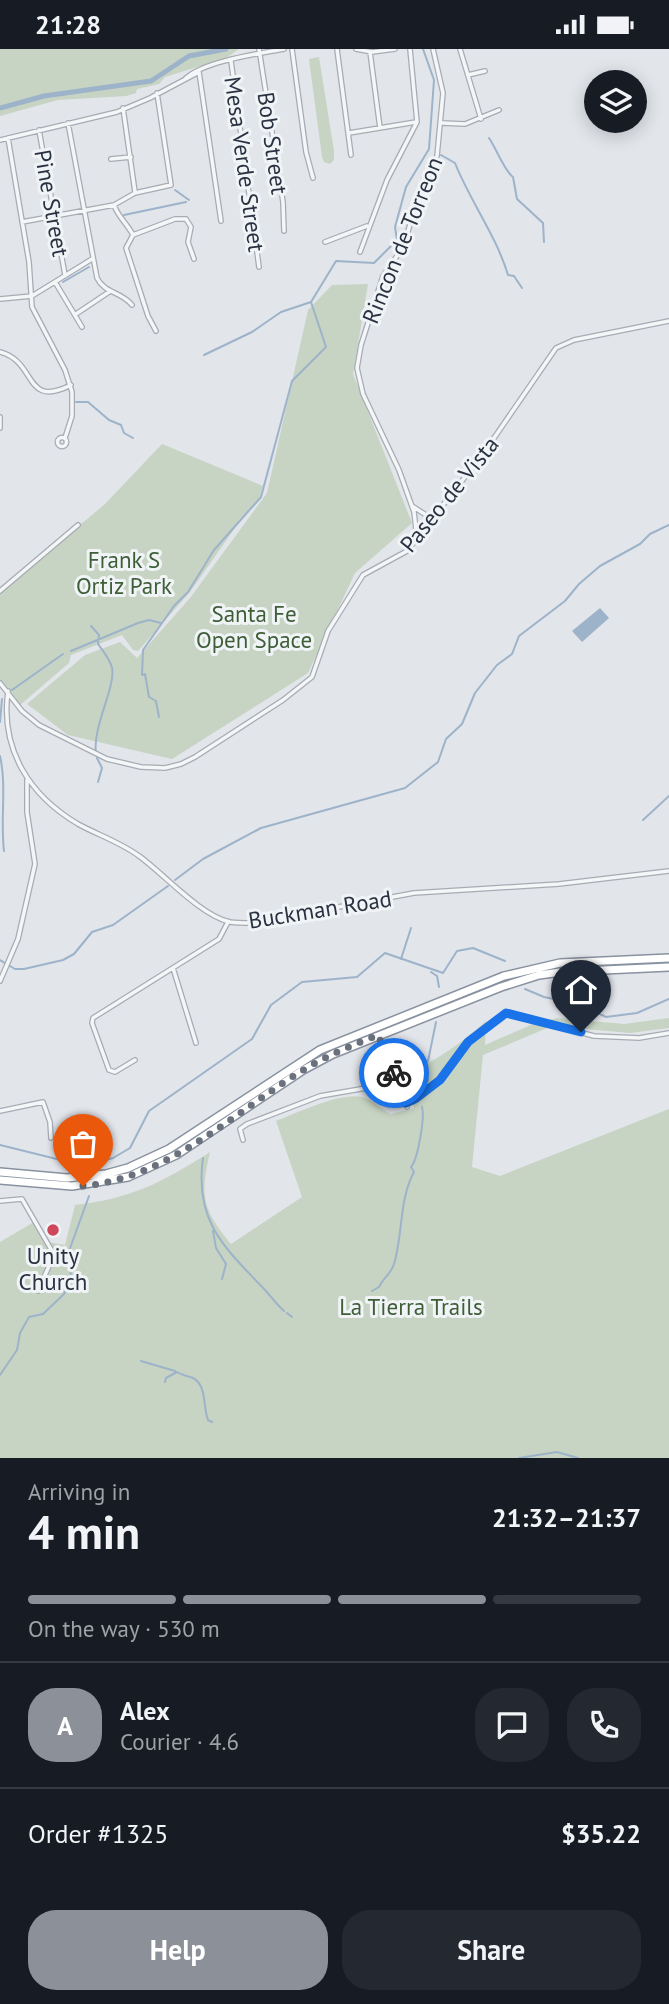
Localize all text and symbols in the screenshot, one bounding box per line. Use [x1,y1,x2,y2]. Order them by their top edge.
text: 21:28 [35,8,101,41]
map controls [584,70,647,133]
button: layers [584,70,647,133]
street label: Mesa Verde Street [218,75,272,254]
street label: Bob Street [251,90,295,196]
street label: Pine Street [28,147,76,259]
street label: Rincon de Torreon [355,153,449,327]
street label: Paseo de Vista [393,430,505,558]
park label: Frank S Ortiz Park [76,545,172,600]
park label: Santa Fe Open Space [196,599,312,654]
street label: Buckman Road [246,883,394,935]
pin [551,960,611,1032]
icon: home [562,971,600,1009]
courier [359,1038,429,1108]
icon: bike [375,1054,413,1092]
pin [53,1114,113,1186]
icon: bag [64,1125,102,1163]
marker: Unity Church [45,1222,61,1238]
place label: Unity Church [19,1241,87,1296]
park label: La Tierra Trails [339,1292,483,1321]
text: Arriving in [28,1477,130,1506]
text: 21:32–21:37 [492,1501,641,1534]
text: 4 min [28,1502,140,1562]
text: On the way · 530 m [28,1614,220,1643]
button: chat [475,1688,549,1762]
button: phone [567,1688,641,1762]
text: Alex [120,1694,170,1727]
text: A [57,1709,73,1742]
text: Courier · 4.6 [120,1727,239,1756]
text: Order #1325 [28,1817,168,1850]
text: $35.22 [561,1817,641,1850]
button: Help [28,1910,328,1990]
button: Share [342,1910,641,1990]

